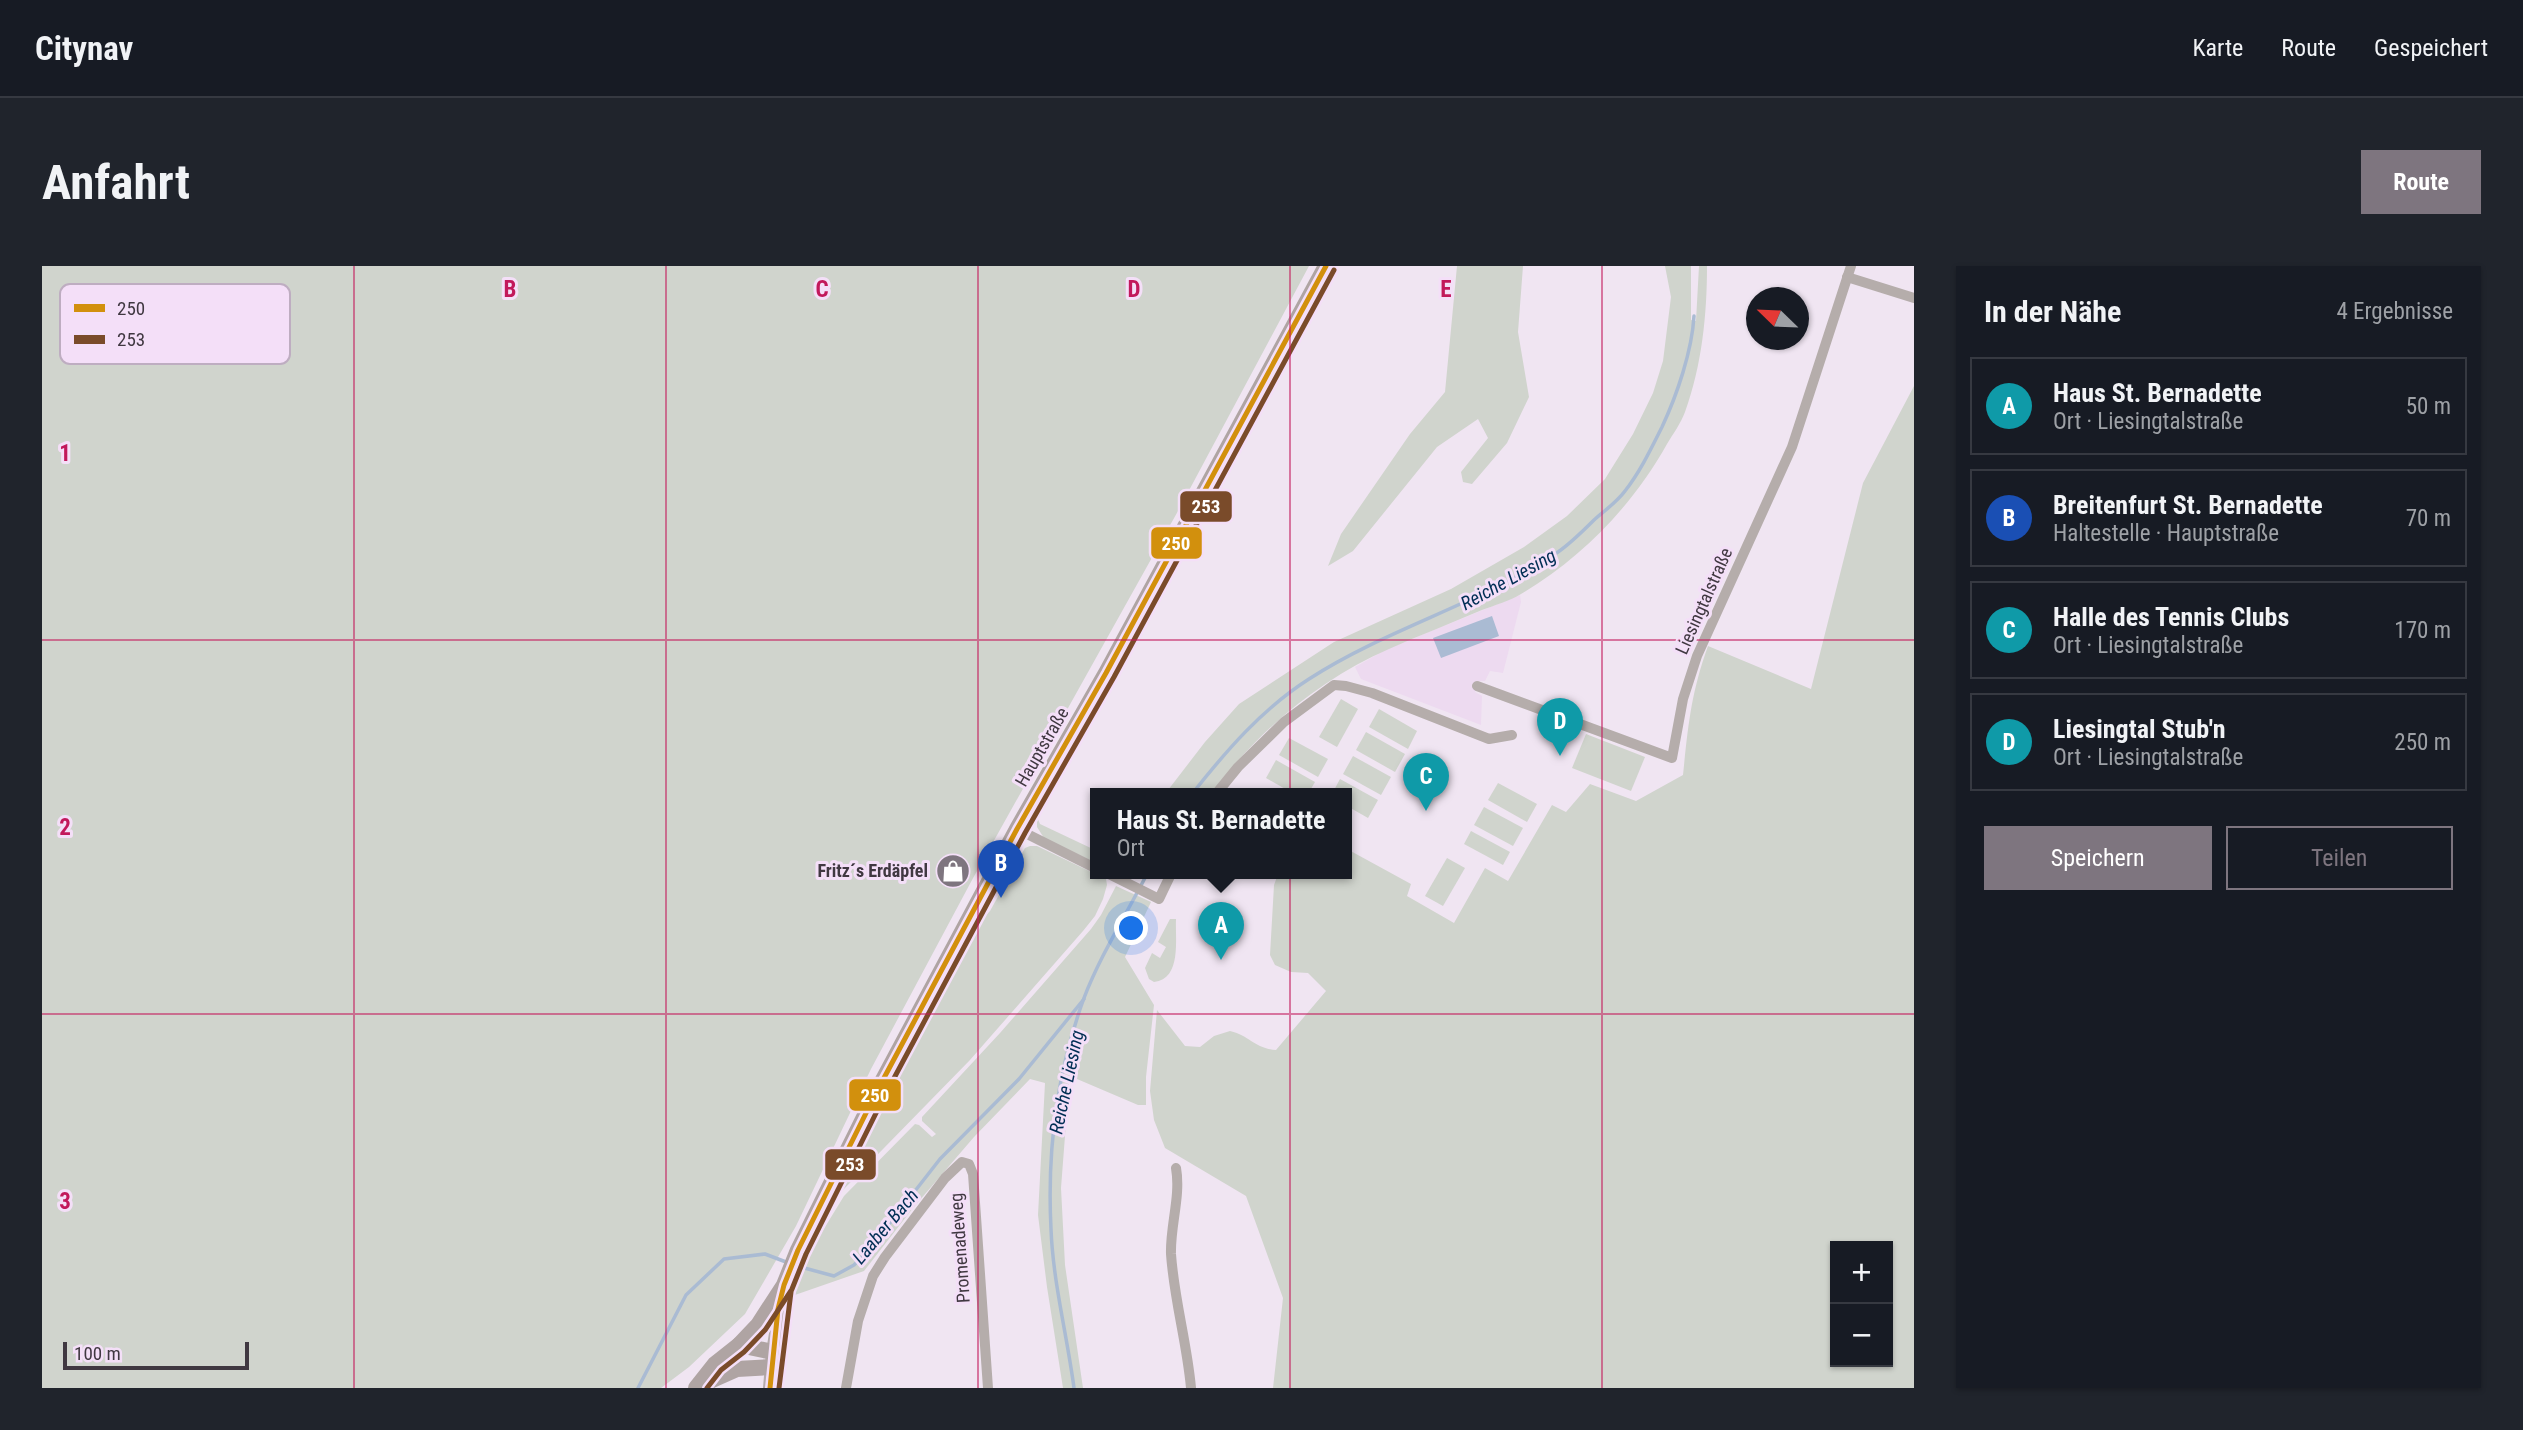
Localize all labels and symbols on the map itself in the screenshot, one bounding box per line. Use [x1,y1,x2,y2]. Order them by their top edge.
text: B [504,276,516,303]
text: C [815,276,829,303]
text: D [1128,276,1141,303]
text: E [1440,276,1452,303]
legend [60,284,290,364]
north arrow [1746,287,1809,350]
text: 250 [117,297,145,320]
text: 253 [117,328,145,351]
text: 1 [59,440,71,467]
line badge: 253 [1179,490,1233,523]
text: 253 [1192,495,1220,518]
line badge: 250 [1150,526,1203,560]
text: 250 [1162,532,1190,555]
water label: Reiche Liesing [1457,544,1560,615]
street label: Liesingtalstraße [1671,544,1736,657]
pin: D [1537,698,1583,756]
street label: Hauptstraße [1011,703,1073,790]
pin: C [1403,753,1449,811]
text: 2 [59,814,71,841]
pin: B [978,840,1024,898]
shop icon: Fritz´s Erdäpfel [934,852,972,890]
place label: Fritz´s Erdäpfel [817,860,928,881]
pin: A [1198,902,1244,960]
your location [1114,911,1148,945]
water label: Reiche Liesing [1044,1028,1089,1136]
line badge: 250 [848,1078,902,1112]
text: 250 [861,1084,889,1107]
line badge: 253 [824,1148,877,1181]
text: 253 [836,1153,864,1176]
water label: Laaber Bach [848,1184,923,1268]
text: 3 [59,1188,71,1215]
street label: Promenadeweg [945,1192,974,1304]
scale bar [63,1339,248,1371]

